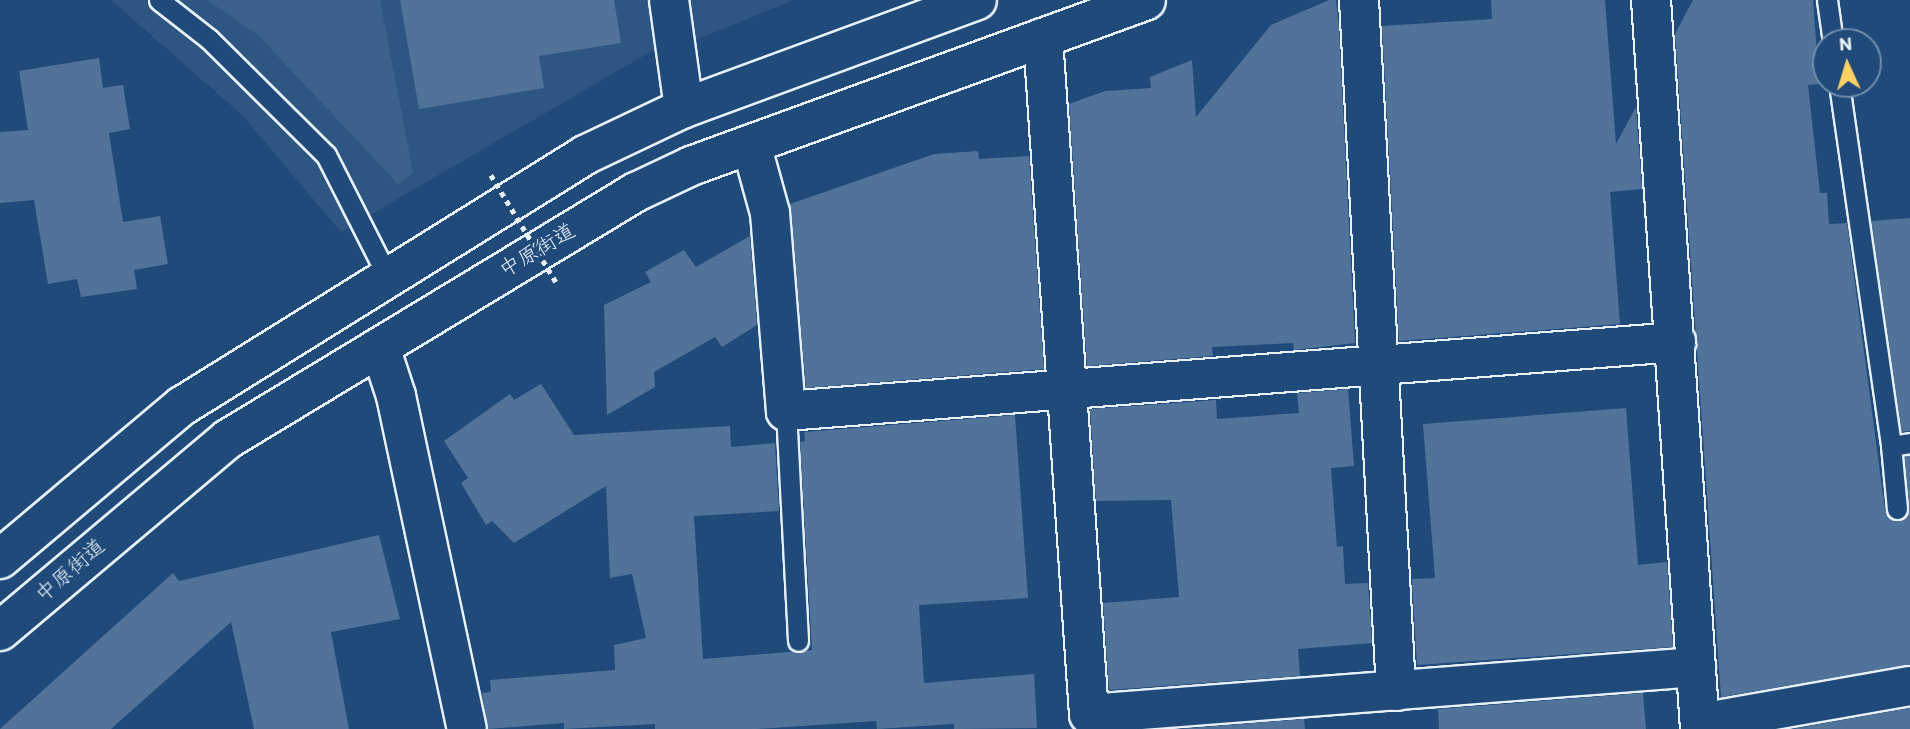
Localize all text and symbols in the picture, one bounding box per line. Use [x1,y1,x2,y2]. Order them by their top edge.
north arrow [1812,28,1882,98]
text: N [1838,32,1853,55]
street label: 中原街道 [495,218,579,282]
street label: 中原街道 [30,533,110,607]

